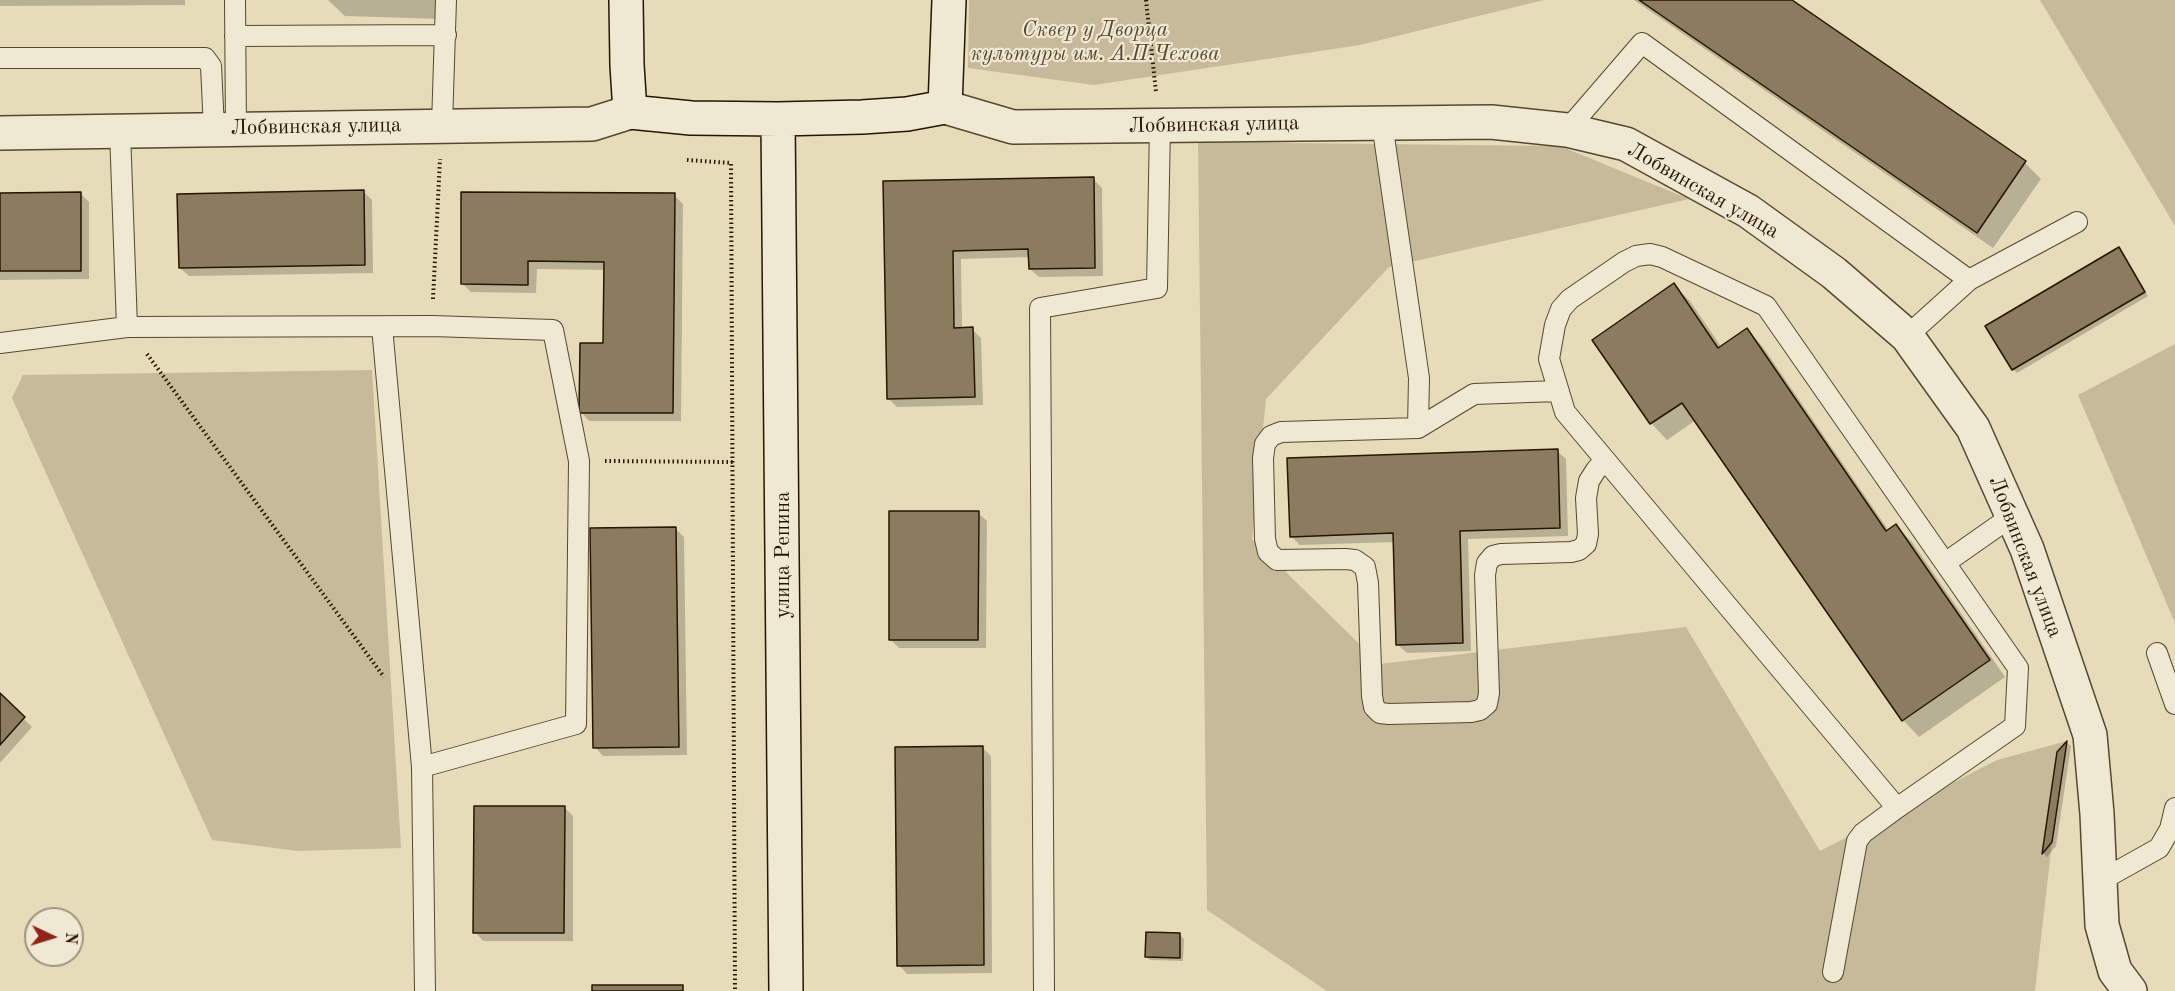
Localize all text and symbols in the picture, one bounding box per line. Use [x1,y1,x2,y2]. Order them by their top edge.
park label: Сквер у Дворца культуры им. А.П.Чехова [971,17,1219,67]
street label: Лобвинская улица [1128,111,1300,139]
street label: Лобвинская улица [230,113,402,141]
street label: Лобвинская улица [1623,137,1783,245]
street label: Лобвинская улица [1983,473,2067,641]
street label: улица Репина [770,491,796,619]
north arrow [24,907,84,967]
text: N [62,931,78,945]

